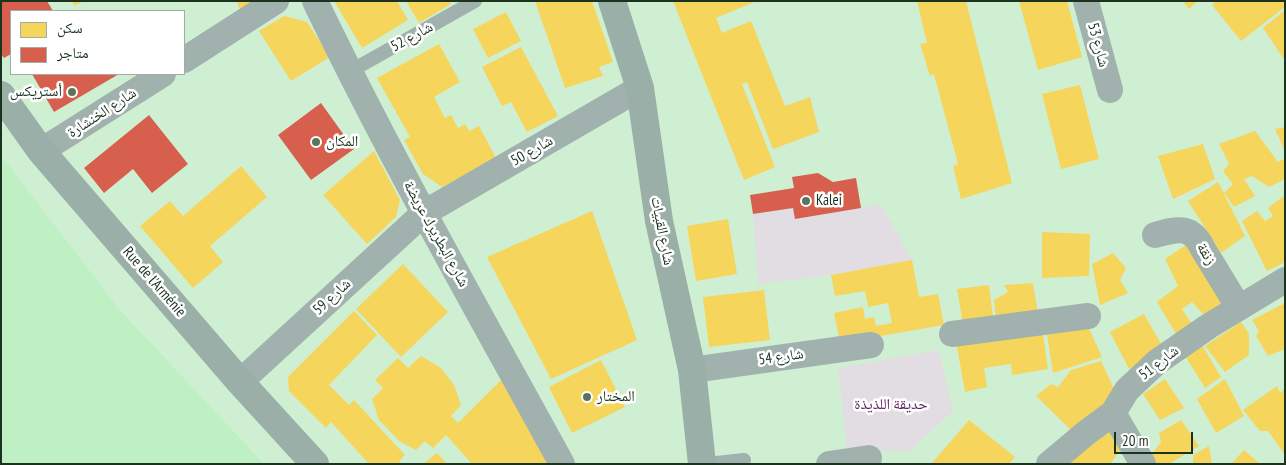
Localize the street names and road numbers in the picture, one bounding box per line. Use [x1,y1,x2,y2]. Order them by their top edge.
street label: شارع 52 [388,18,436,56]
street label: شارع 53 [1083,21,1113,69]
street label: شارع الخنشارة [64,84,140,142]
street label: شارع 50 [508,132,556,170]
street label: شارع البطريرك عريضة [399,178,473,290]
street label: شارع القبيات [647,195,677,267]
street label: زنقة [1192,240,1220,268]
street label: Rue de l'Arménie [119,243,189,321]
street label: شارع 59 [309,275,355,319]
street label: شارع 51 [1136,342,1182,384]
street label: شارع 54 [757,345,805,369]

